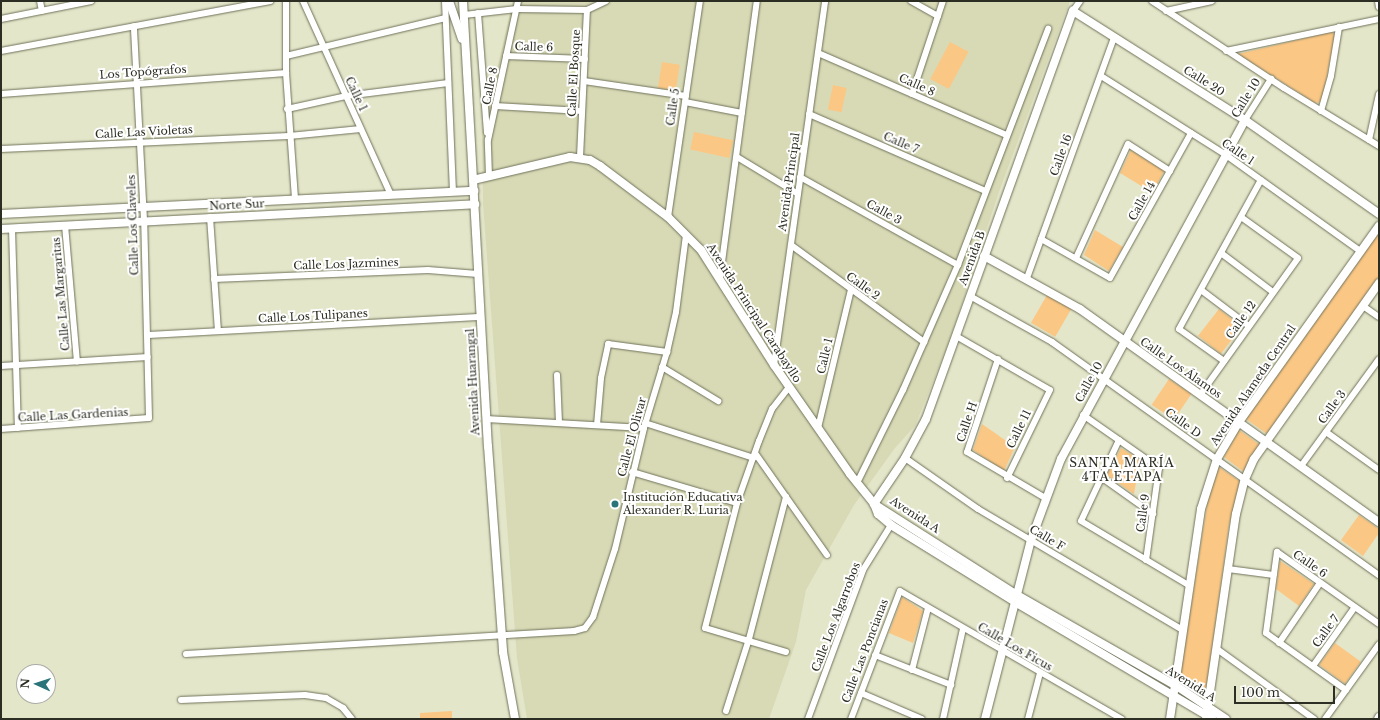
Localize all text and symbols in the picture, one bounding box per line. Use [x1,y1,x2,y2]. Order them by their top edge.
street label: Calle El Bosque [565,29,583,117]
street label: Calle 6 [514,40,554,54]
street label: Los Topógrafos [99,62,187,82]
street label: Calle 20 [1181,63,1227,99]
street label: Calle 8 [480,66,500,106]
street label: Calle 8 [897,71,937,99]
street label: Calle 1 [342,75,370,113]
street label: Calle 10 [1229,76,1263,120]
street label: Calle 5 [664,87,682,127]
street label: Calle Las Violetas [95,123,193,141]
street label: Calle 7 [881,130,921,156]
street label: Avenida Principal [776,132,802,232]
street label: Calle 16 [1047,132,1075,178]
street label: Calle 1 [1219,136,1257,168]
street label: Calle Los Claveles [125,174,141,276]
street label: Calle 14 [1126,179,1158,223]
street label: Norte Sur [209,197,265,213]
street label: Calle 3 [864,197,904,227]
street label: Avenida B [956,229,988,287]
street label: Calle Las Margaritas [49,237,73,351]
street label: Avenida Principal Carabayllo [704,241,804,385]
street label: Calle Los Jazmines [293,256,399,272]
street label: Calle 2 [844,269,882,303]
street label: Calle 12 [1223,299,1259,341]
street label: Calle Los Tulipanes [258,307,368,325]
street label: Avenida Alameda Central [1207,322,1299,448]
street label: Avenida Huarangal [464,328,482,436]
street label: Calle Los Álamos [1137,335,1225,401]
street label: Calle 1 [814,337,836,375]
street label: Calle 10 [1072,359,1106,405]
street label: Calle 3 [1315,388,1349,426]
street label: Calle El Olivar [615,396,649,478]
street label: Calle H [954,400,980,444]
street label: Calle Las Gardenias [17,406,129,424]
street label: Calle D [1162,406,1204,440]
street label: Calle 11 [1004,408,1034,450]
district label: SANTA MARÍA 4TA ETAPA [1069,456,1175,484]
place label: Institución Educativa Alexander R. Luria [623,491,742,517]
street label: Calle 9 [1134,493,1152,533]
street label: Avenida A [887,494,943,536]
marker: Institución Educativa Alexander R. Luria [610,499,620,509]
street label: Calle F [1027,522,1067,554]
street label: Calle 6 [1290,548,1330,580]
street label: Calle Los Algarrobos [809,560,863,674]
street label: Calle Las Poncianas [839,597,891,705]
street label: Calle 7 [1310,612,1342,650]
street label: Calle Los Ficus [975,620,1055,674]
street label: Avenida A [1163,663,1219,705]
north arrow [16,664,56,704]
text: N [18,678,32,689]
scale bar [1236,678,1337,704]
text: 100 m [1241,685,1280,700]

